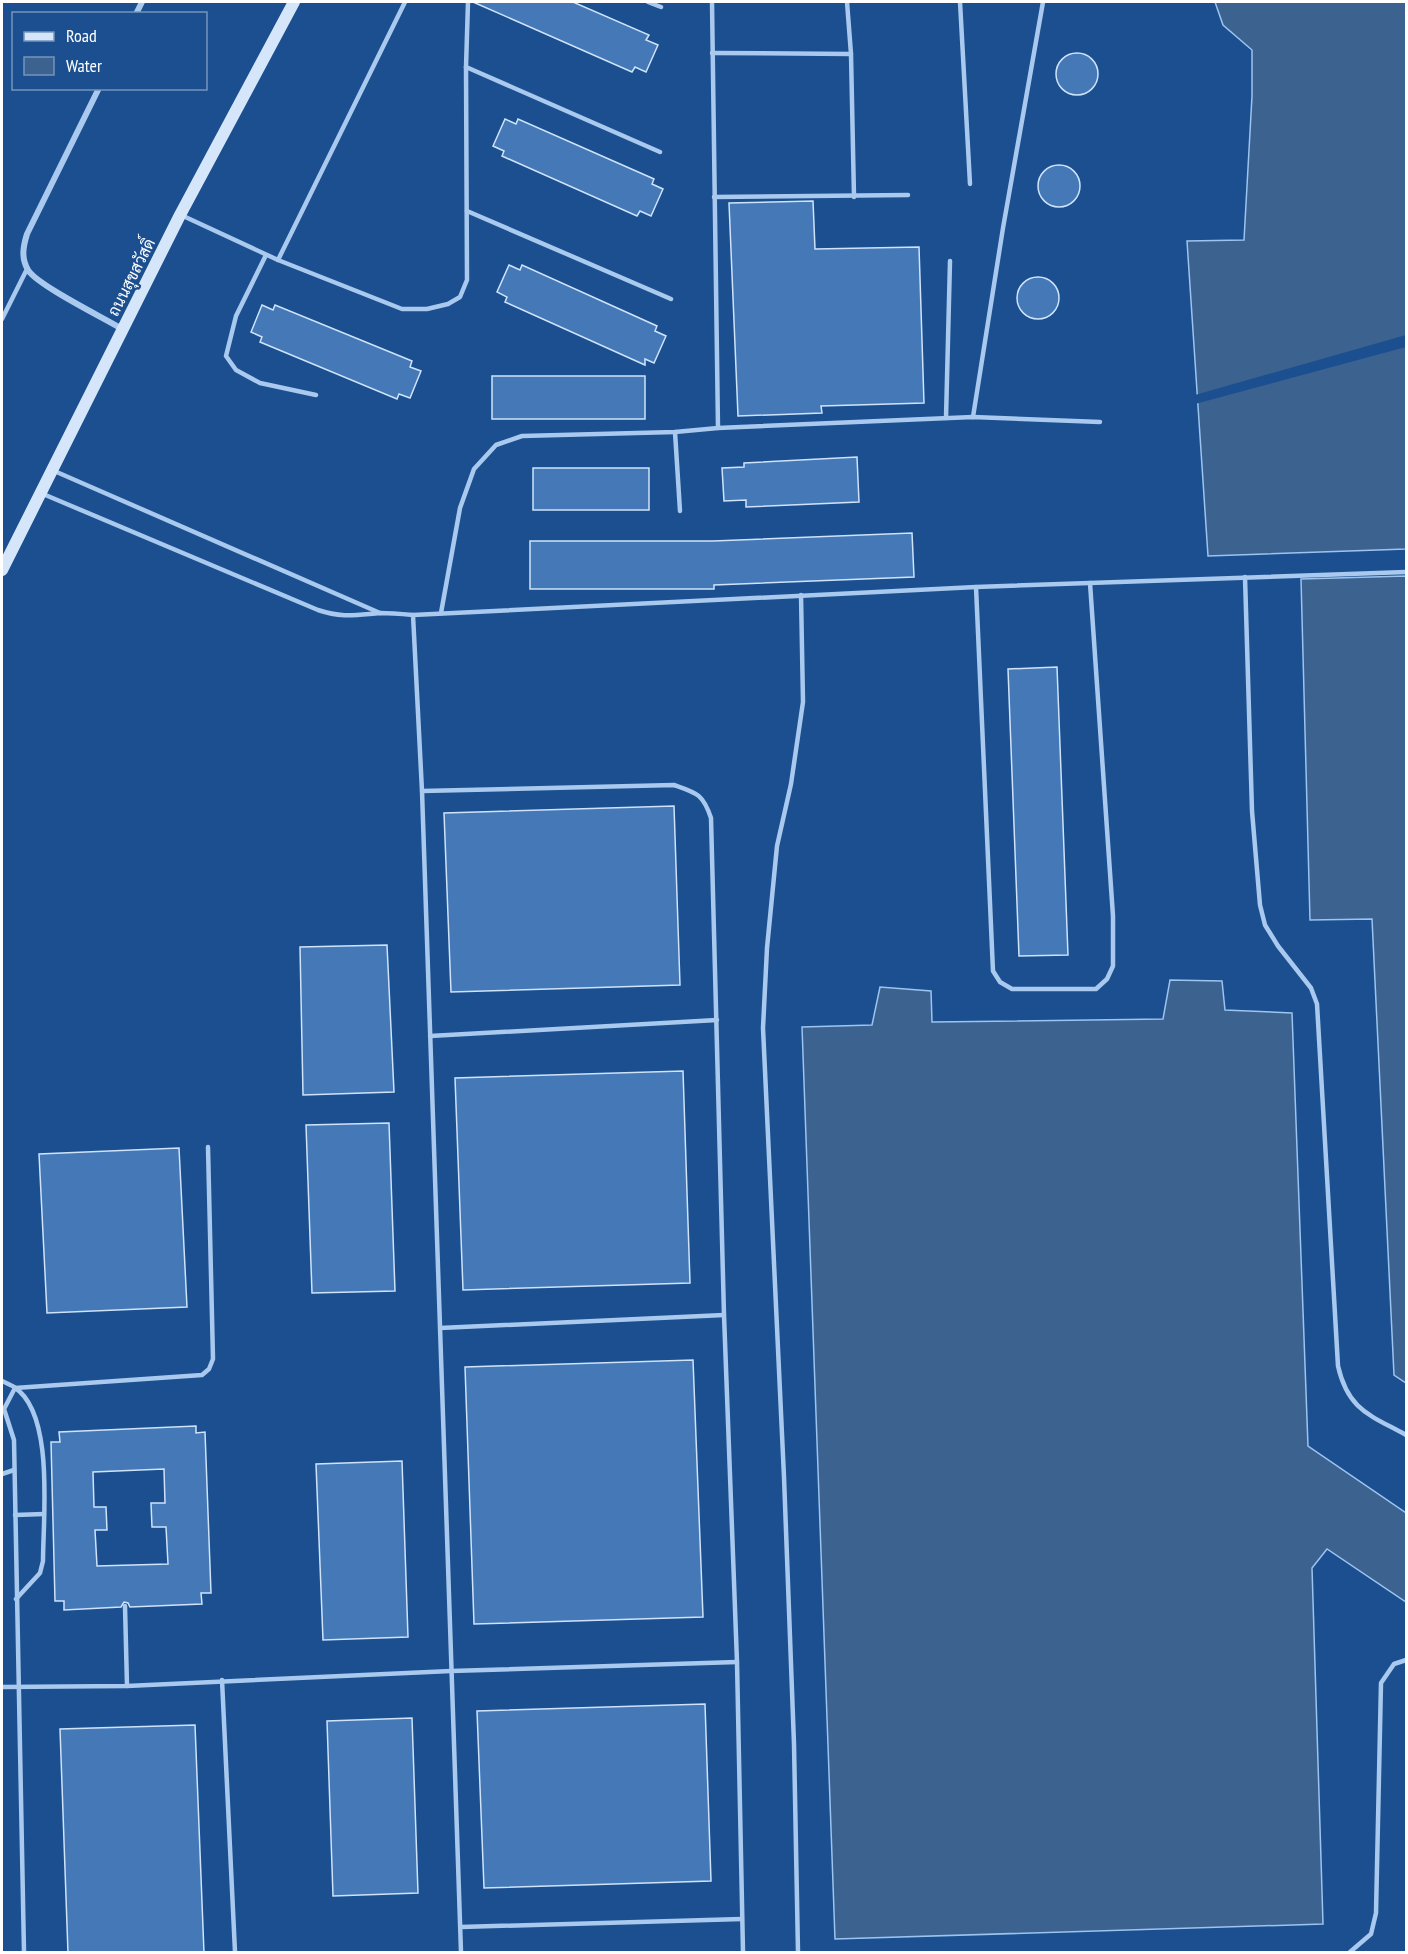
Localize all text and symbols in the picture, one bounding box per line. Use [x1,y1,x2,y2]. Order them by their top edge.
legend [12,12,207,90]
text: Road [66,24,97,47]
text: Water [66,54,102,77]
street label: ถนนสุขสวัสดิ์ [99,233,161,320]

